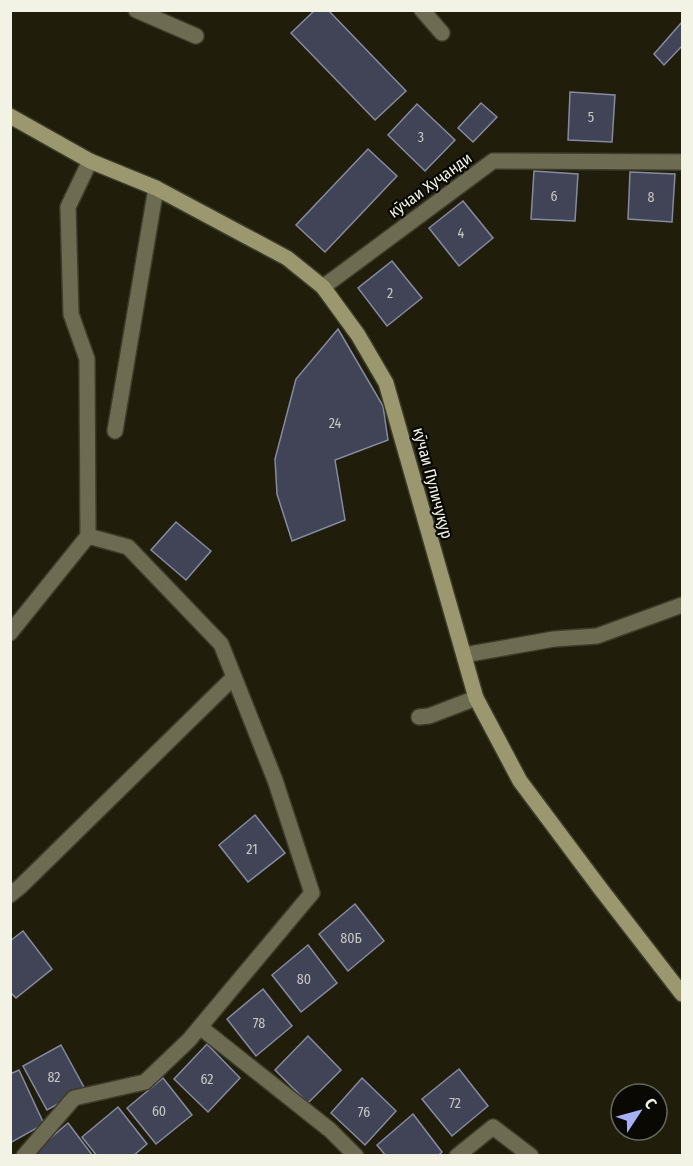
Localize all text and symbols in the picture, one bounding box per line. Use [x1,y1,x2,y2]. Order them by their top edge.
house number: 5 [588,109,594,126]
house number: 3 [418,129,424,146]
street label: кӯчаи Хуҷанди [385,148,475,222]
house number: 6 [551,188,558,205]
house number: 8 [648,189,655,206]
house number: 4 [458,225,465,242]
house number: 2 [387,285,393,302]
house number: 24 [329,415,342,432]
street label: кӯчаи Пуличуқур [409,425,457,541]
house number: 21 [246,841,258,858]
house number: 80Б [340,930,362,947]
house number: 80 [297,971,311,988]
house number: 78 [253,1015,265,1032]
house number: 82 [47,1069,61,1086]
house number: 62 [201,1071,214,1088]
north arrow [609,1082,669,1142]
text: С [641,1094,661,1113]
house number: 72 [449,1095,461,1112]
house number: 60 [152,1103,166,1120]
house number: 76 [358,1104,370,1121]

